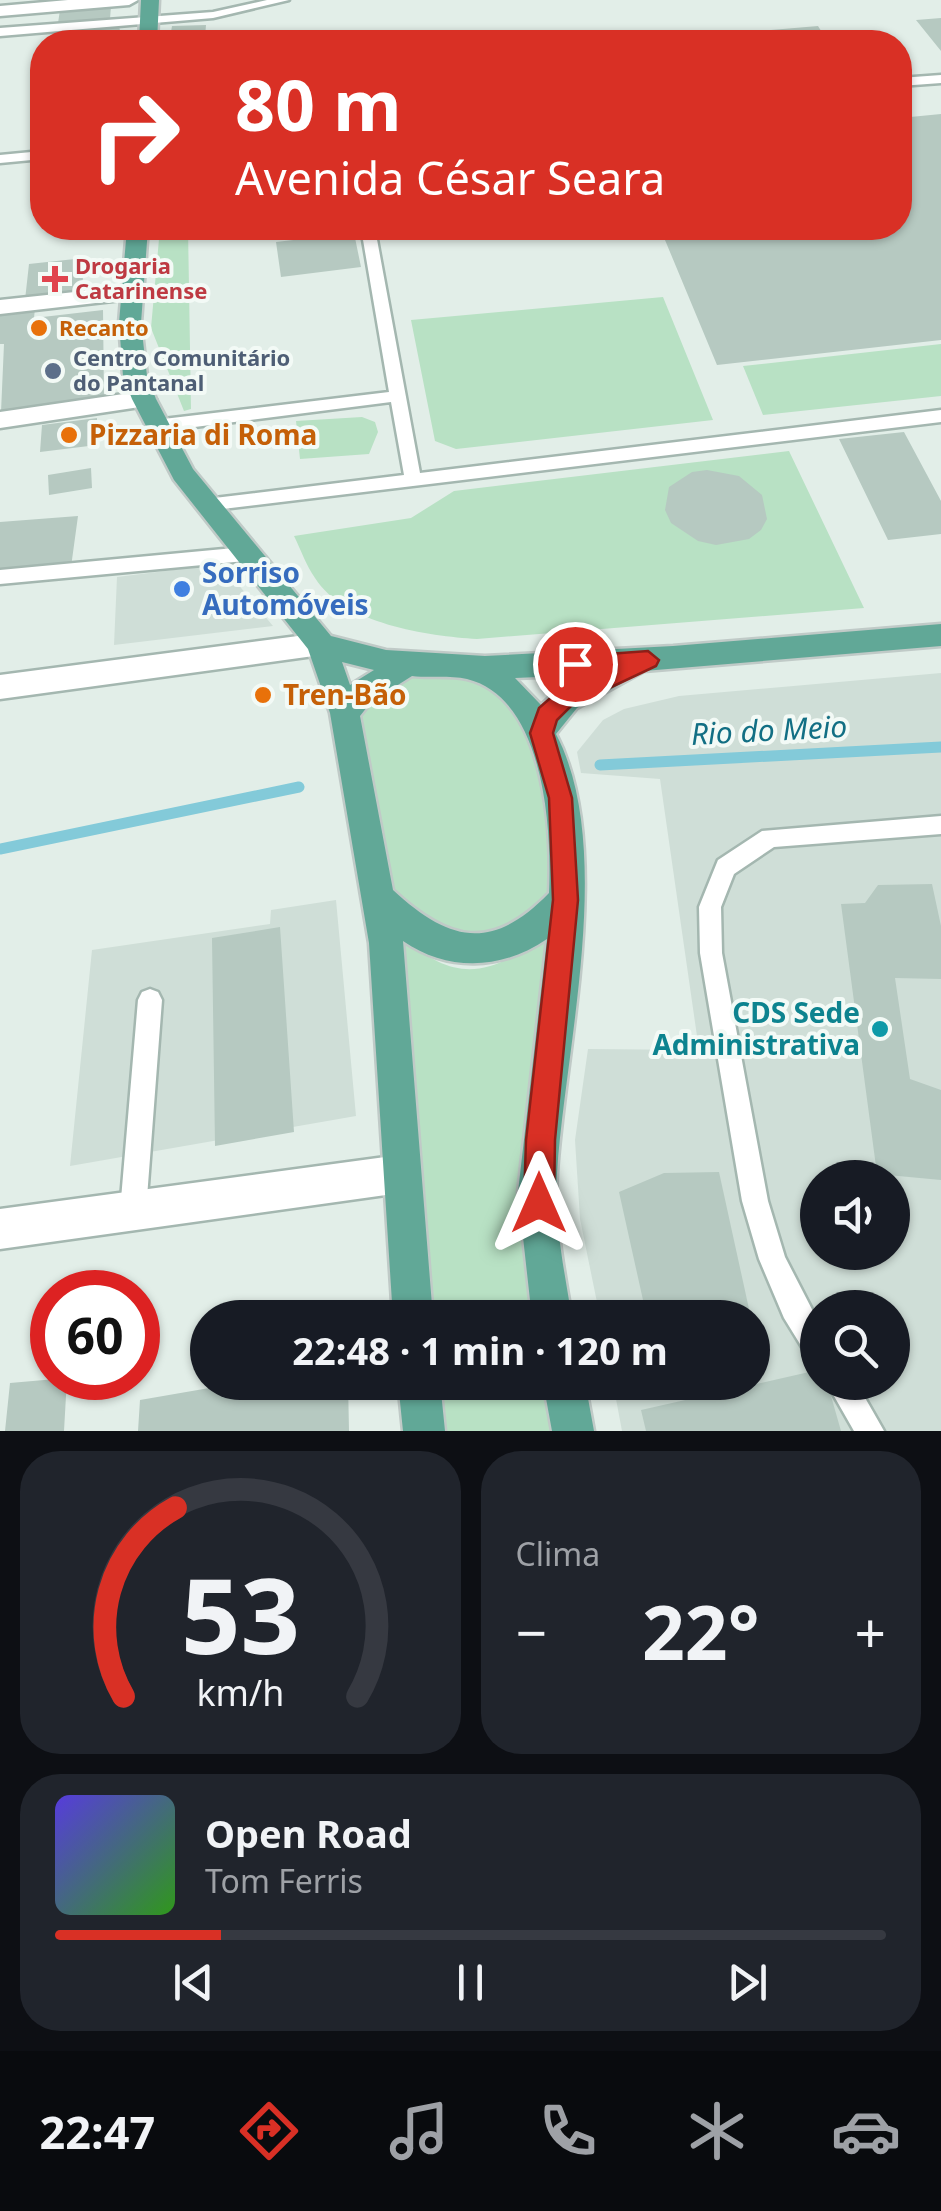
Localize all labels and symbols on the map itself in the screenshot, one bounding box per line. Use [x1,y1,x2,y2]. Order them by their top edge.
place label: Drogaria Catarinense [75,250,207,305]
marker: Drogaria Catarinense [44,268,66,290]
place label: Recanto [59,312,149,342]
marker: Recanto [28,317,50,339]
place label: Centro Comunitário do Pantanal [73,342,290,397]
marker: Centro Comunitário do Pantanal [42,360,64,382]
place label: Pizzaria di Roma [89,415,317,453]
marker: Pizzaria di Roma [58,424,80,446]
place label: Sorriso Automóveis [202,553,369,623]
marker: Sorriso Automóveis [171,578,193,600]
pin [533,622,618,707]
place label: Tren-Bão [283,675,406,713]
marker: Tren-Bão [252,684,274,706]
water label: Rio do Meio [690,705,848,754]
place label: CDS Sede Administrativa [652,993,860,1063]
marker: CDS Sede Administrativa [869,1018,891,1040]
position arrow [487,1151,591,1255]
speed limit sign: 60 [30,1270,160,1400]

